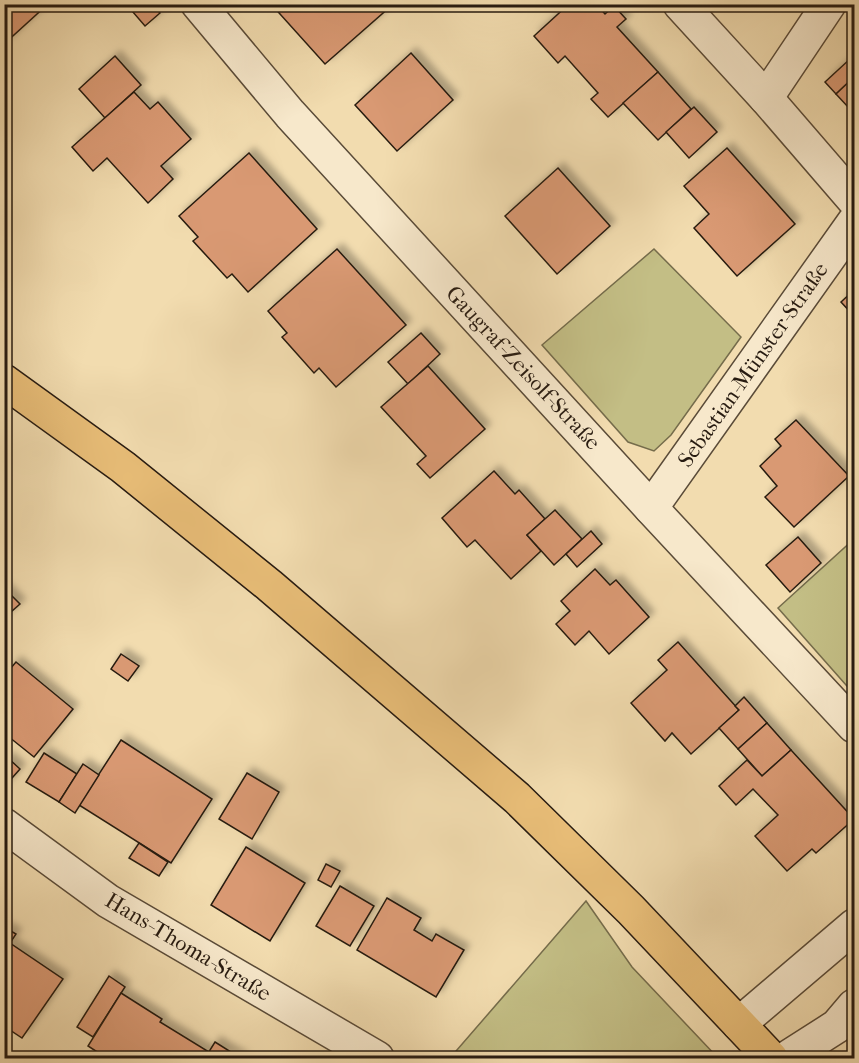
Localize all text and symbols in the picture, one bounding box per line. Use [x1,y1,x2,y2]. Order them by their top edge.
street label: Sebastian-Münster-Straße [672,258,834,472]
street label: Gaugraf-Zeisolf-Straße [440,281,606,455]
street label: Hans-Thoma-Straße [100,887,276,1007]

